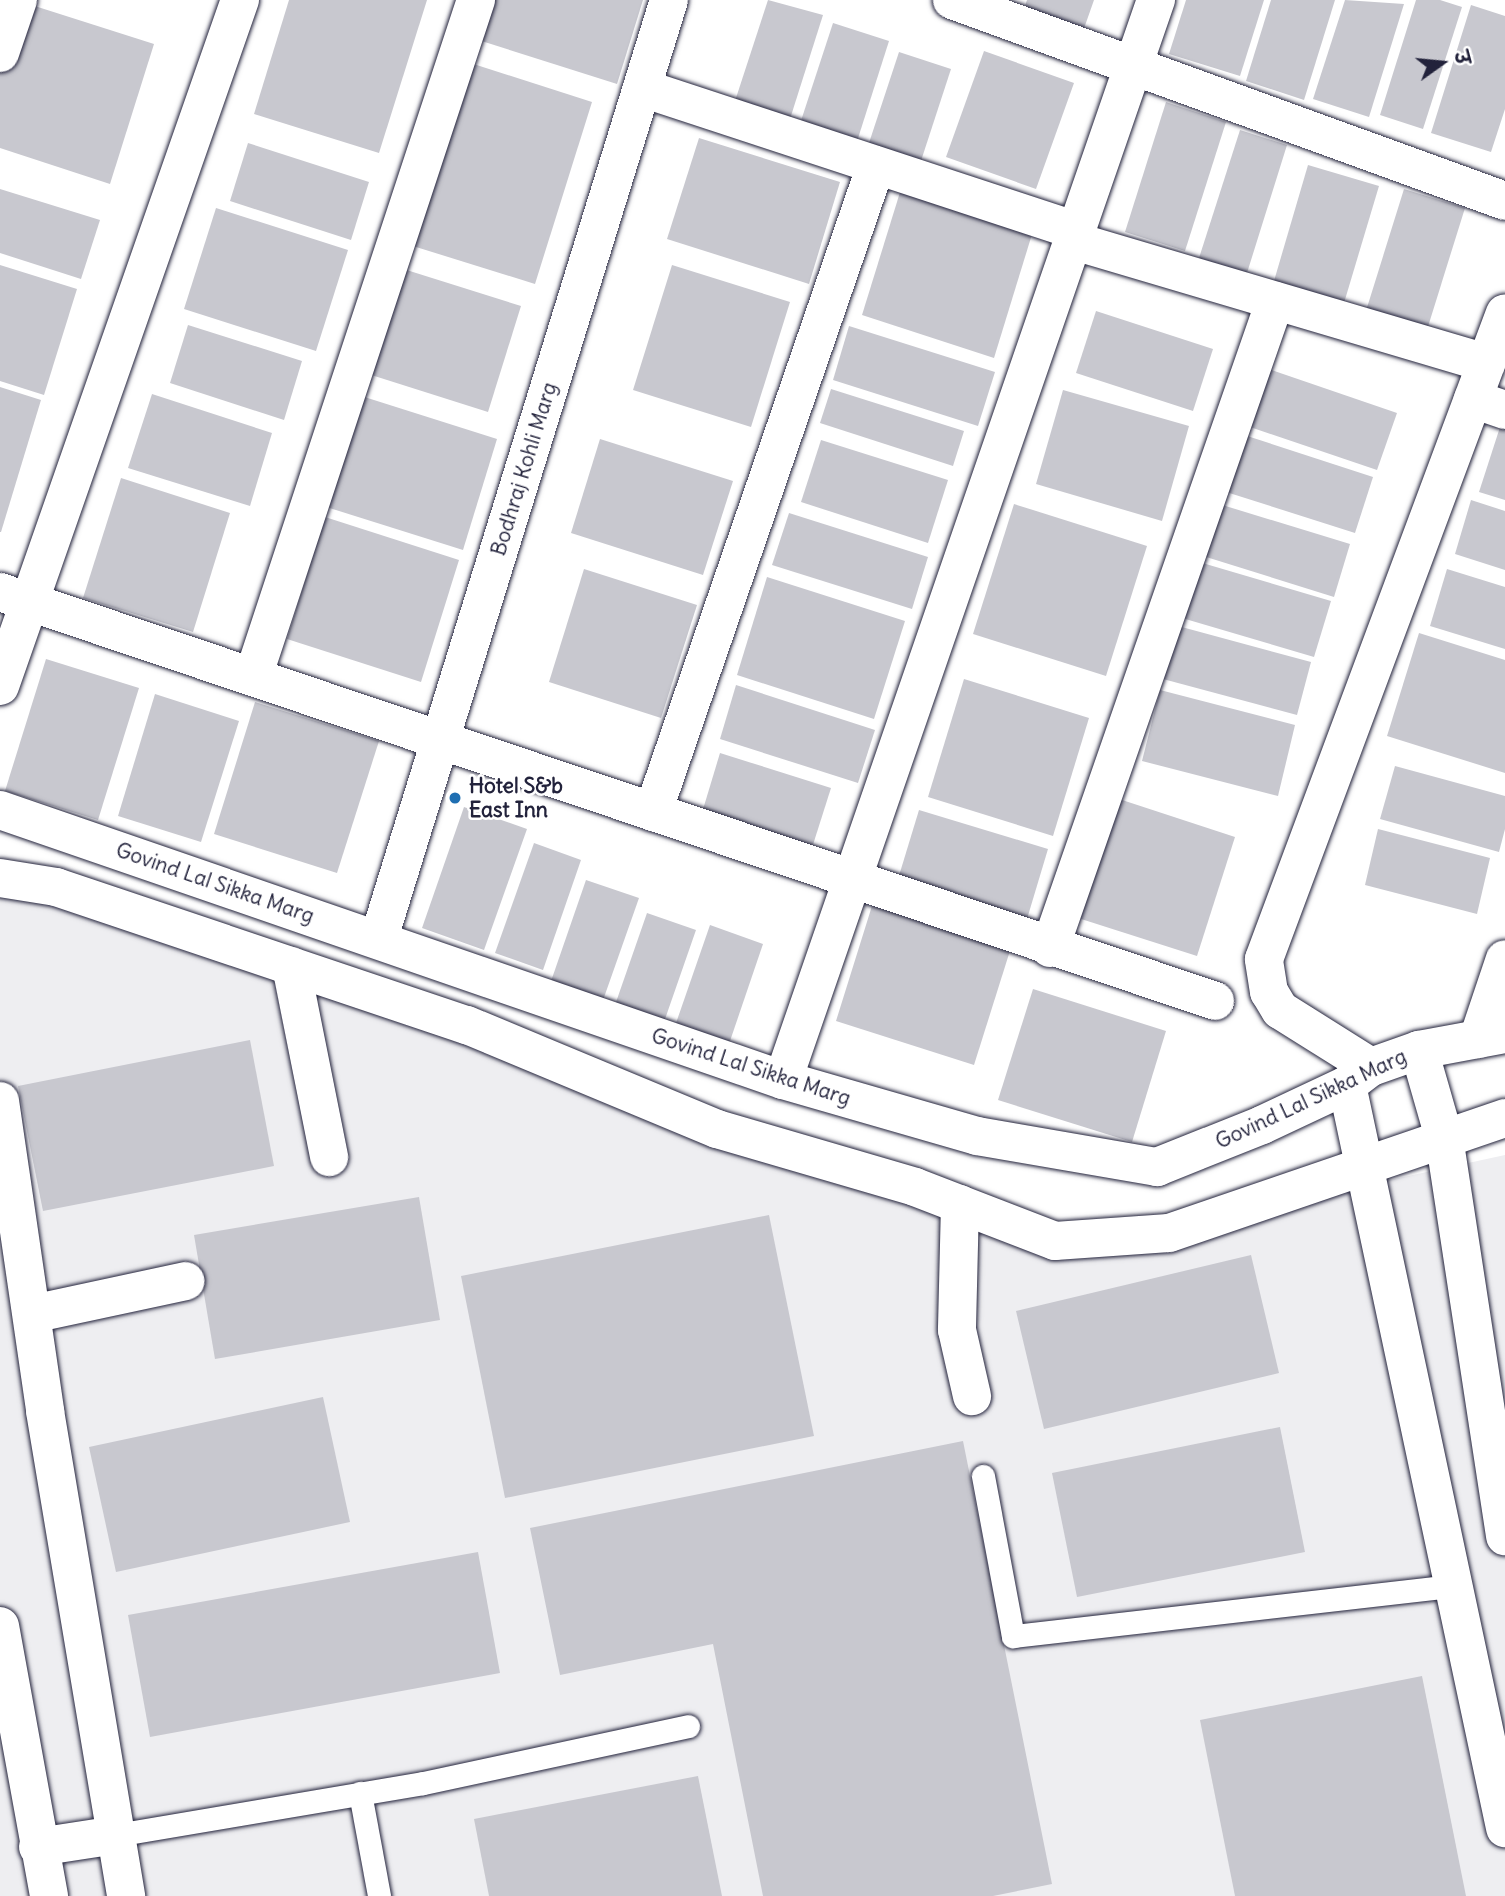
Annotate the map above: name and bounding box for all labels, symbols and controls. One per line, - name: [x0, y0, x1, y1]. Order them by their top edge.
- north arrow: [1407, 28, 1477, 98]
- text: उ: [1449, 48, 1476, 67]
- street label: Bodhraj Kohli Marg: [486, 379, 562, 559]
- place label: Hotel S&b East Inn: [469, 773, 563, 823]
- marker: Hotel S&b East Inn: [447, 790, 463, 806]
- street label: Govind Lal Sikka Marg: [113, 837, 317, 929]
- street label: Govind Lal Sikka Marg: [648, 1023, 854, 1111]
- street label: Govind Lal Sikka Marg: [1211, 1044, 1411, 1154]

